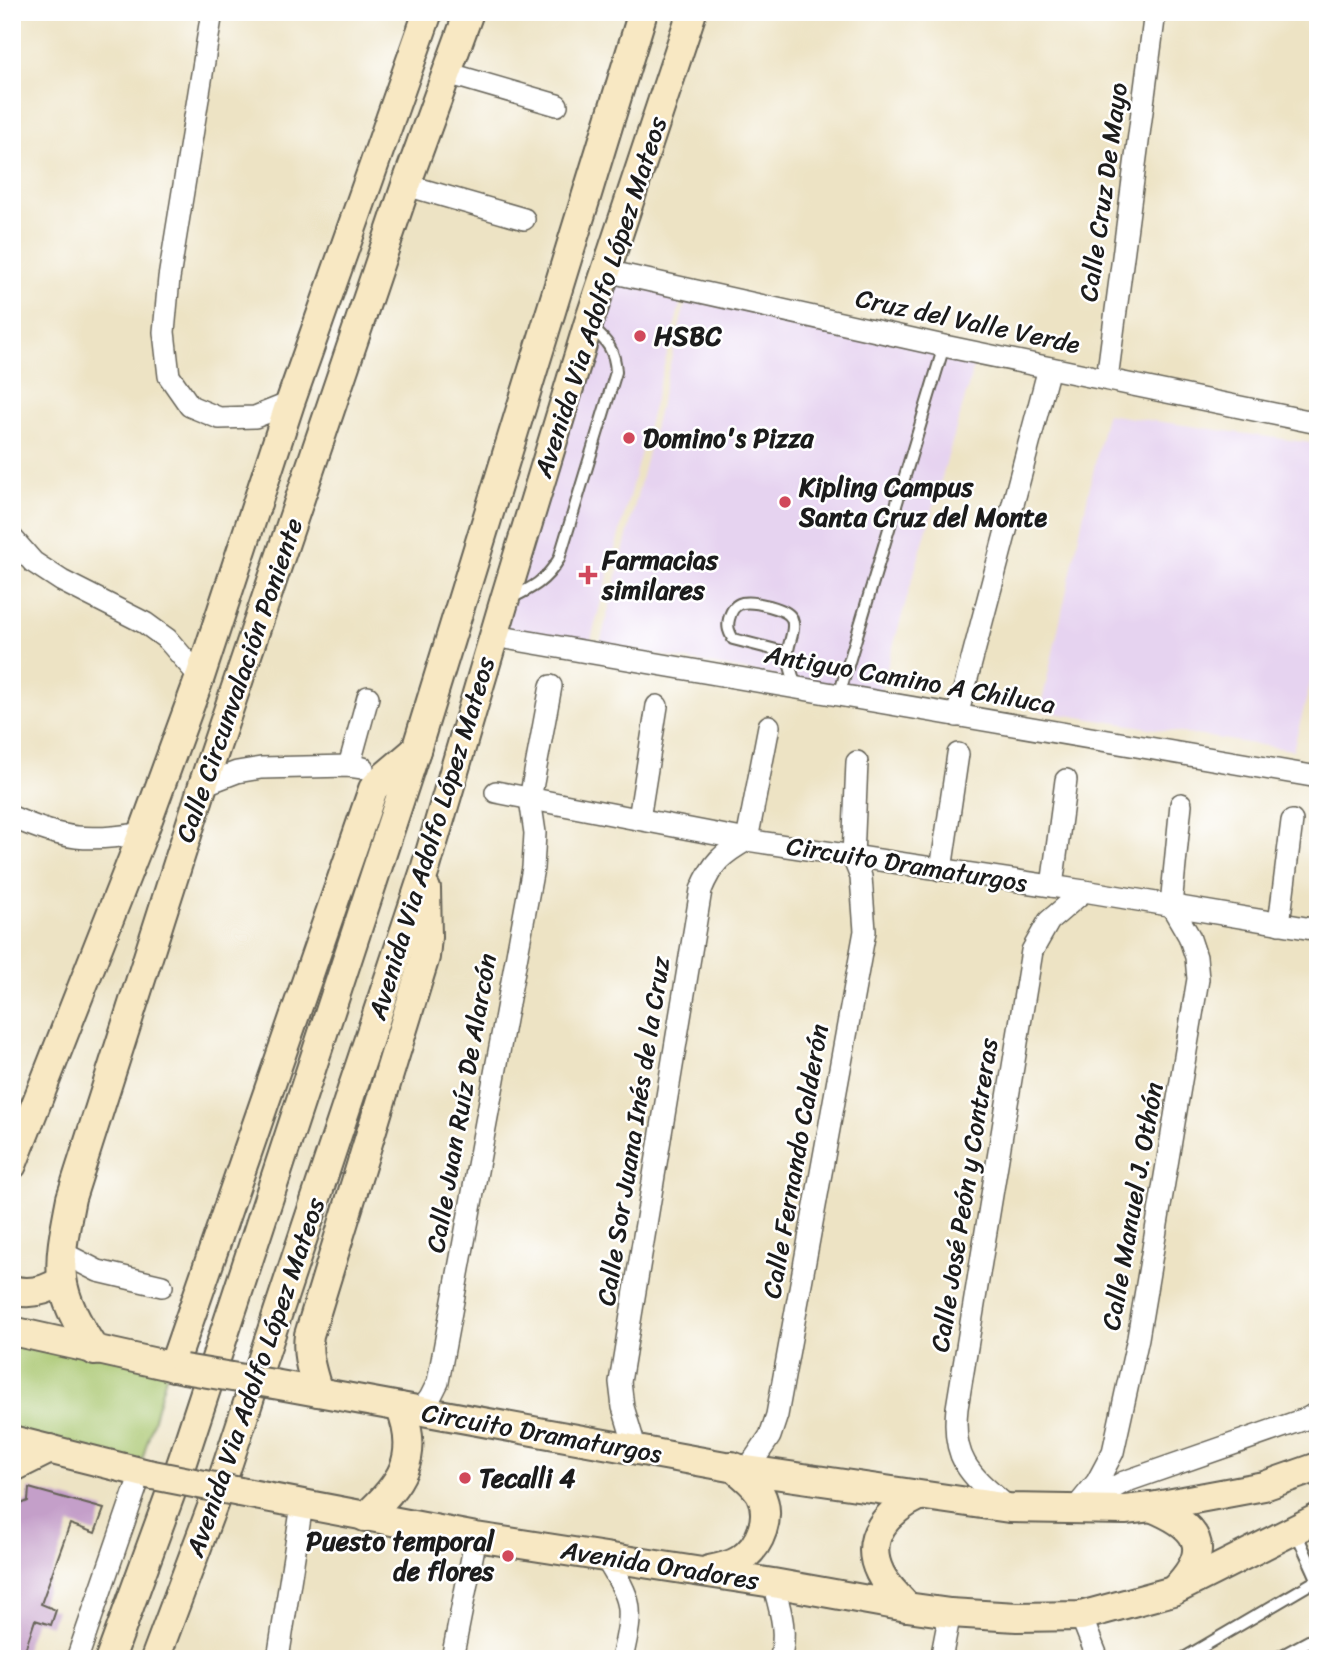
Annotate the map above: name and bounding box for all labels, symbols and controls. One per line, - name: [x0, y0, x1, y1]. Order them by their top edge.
- street label: Calle Cruz De Mayo: [1065, 80, 1141, 304]
- street label: Avenida Via Adolfo López Mateos: [519, 109, 681, 485]
- street label: Cruz del Valle Verde: [851, 275, 1085, 367]
- place label: HSBC: [654, 313, 722, 359]
- marker: HSBC: [632, 328, 648, 344]
- place label: Domino's Pizza: [643, 415, 815, 461]
- marker: Domino's Pizza: [621, 430, 637, 446]
- place label: Kipling Campus Santa Cruz del Monte: [798, 464, 1048, 540]
- marker: Kipling Campus Santa Cruz del Monte: [777, 494, 793, 510]
- street label: Calle Circunvalación Poniente: [162, 512, 316, 848]
- place label: Farmacias similares: [601, 537, 719, 613]
- marker: Farmacias similares: [580, 567, 596, 583]
- street label: Antiguo Camino A Chiluca: [760, 631, 1059, 727]
- street label: Avenida Via Adolfo López Mateos: [354, 650, 509, 1026]
- street label: Circuito Dramaturgos: [783, 822, 1031, 906]
- street label: Calle Juan Ruíz De Alarcón: [412, 950, 510, 1256]
- street label: Calle Sor Juana Inés de la Cruz: [583, 952, 683, 1309]
- street label: Calle Fernando Calderón: [748, 1020, 842, 1302]
- street label: Calle José Peón y Contreras: [916, 1034, 1012, 1355]
- street label: Calle Manuel J. Othón: [1088, 1078, 1176, 1334]
- street label: Avenida Via Adolfo López Mateos: [171, 1190, 339, 1564]
- street label: Circuito Dramaturgos: [418, 1389, 666, 1477]
- place label: Tecalli 4: [479, 1455, 576, 1501]
- marker: Tecalli 4: [457, 1470, 473, 1486]
- place label: Puesto temporal de flores: [306, 1518, 496, 1594]
- street label: Avenida Oradores: [557, 1526, 763, 1604]
- marker: Puesto temporal de flores: [500, 1548, 516, 1564]

